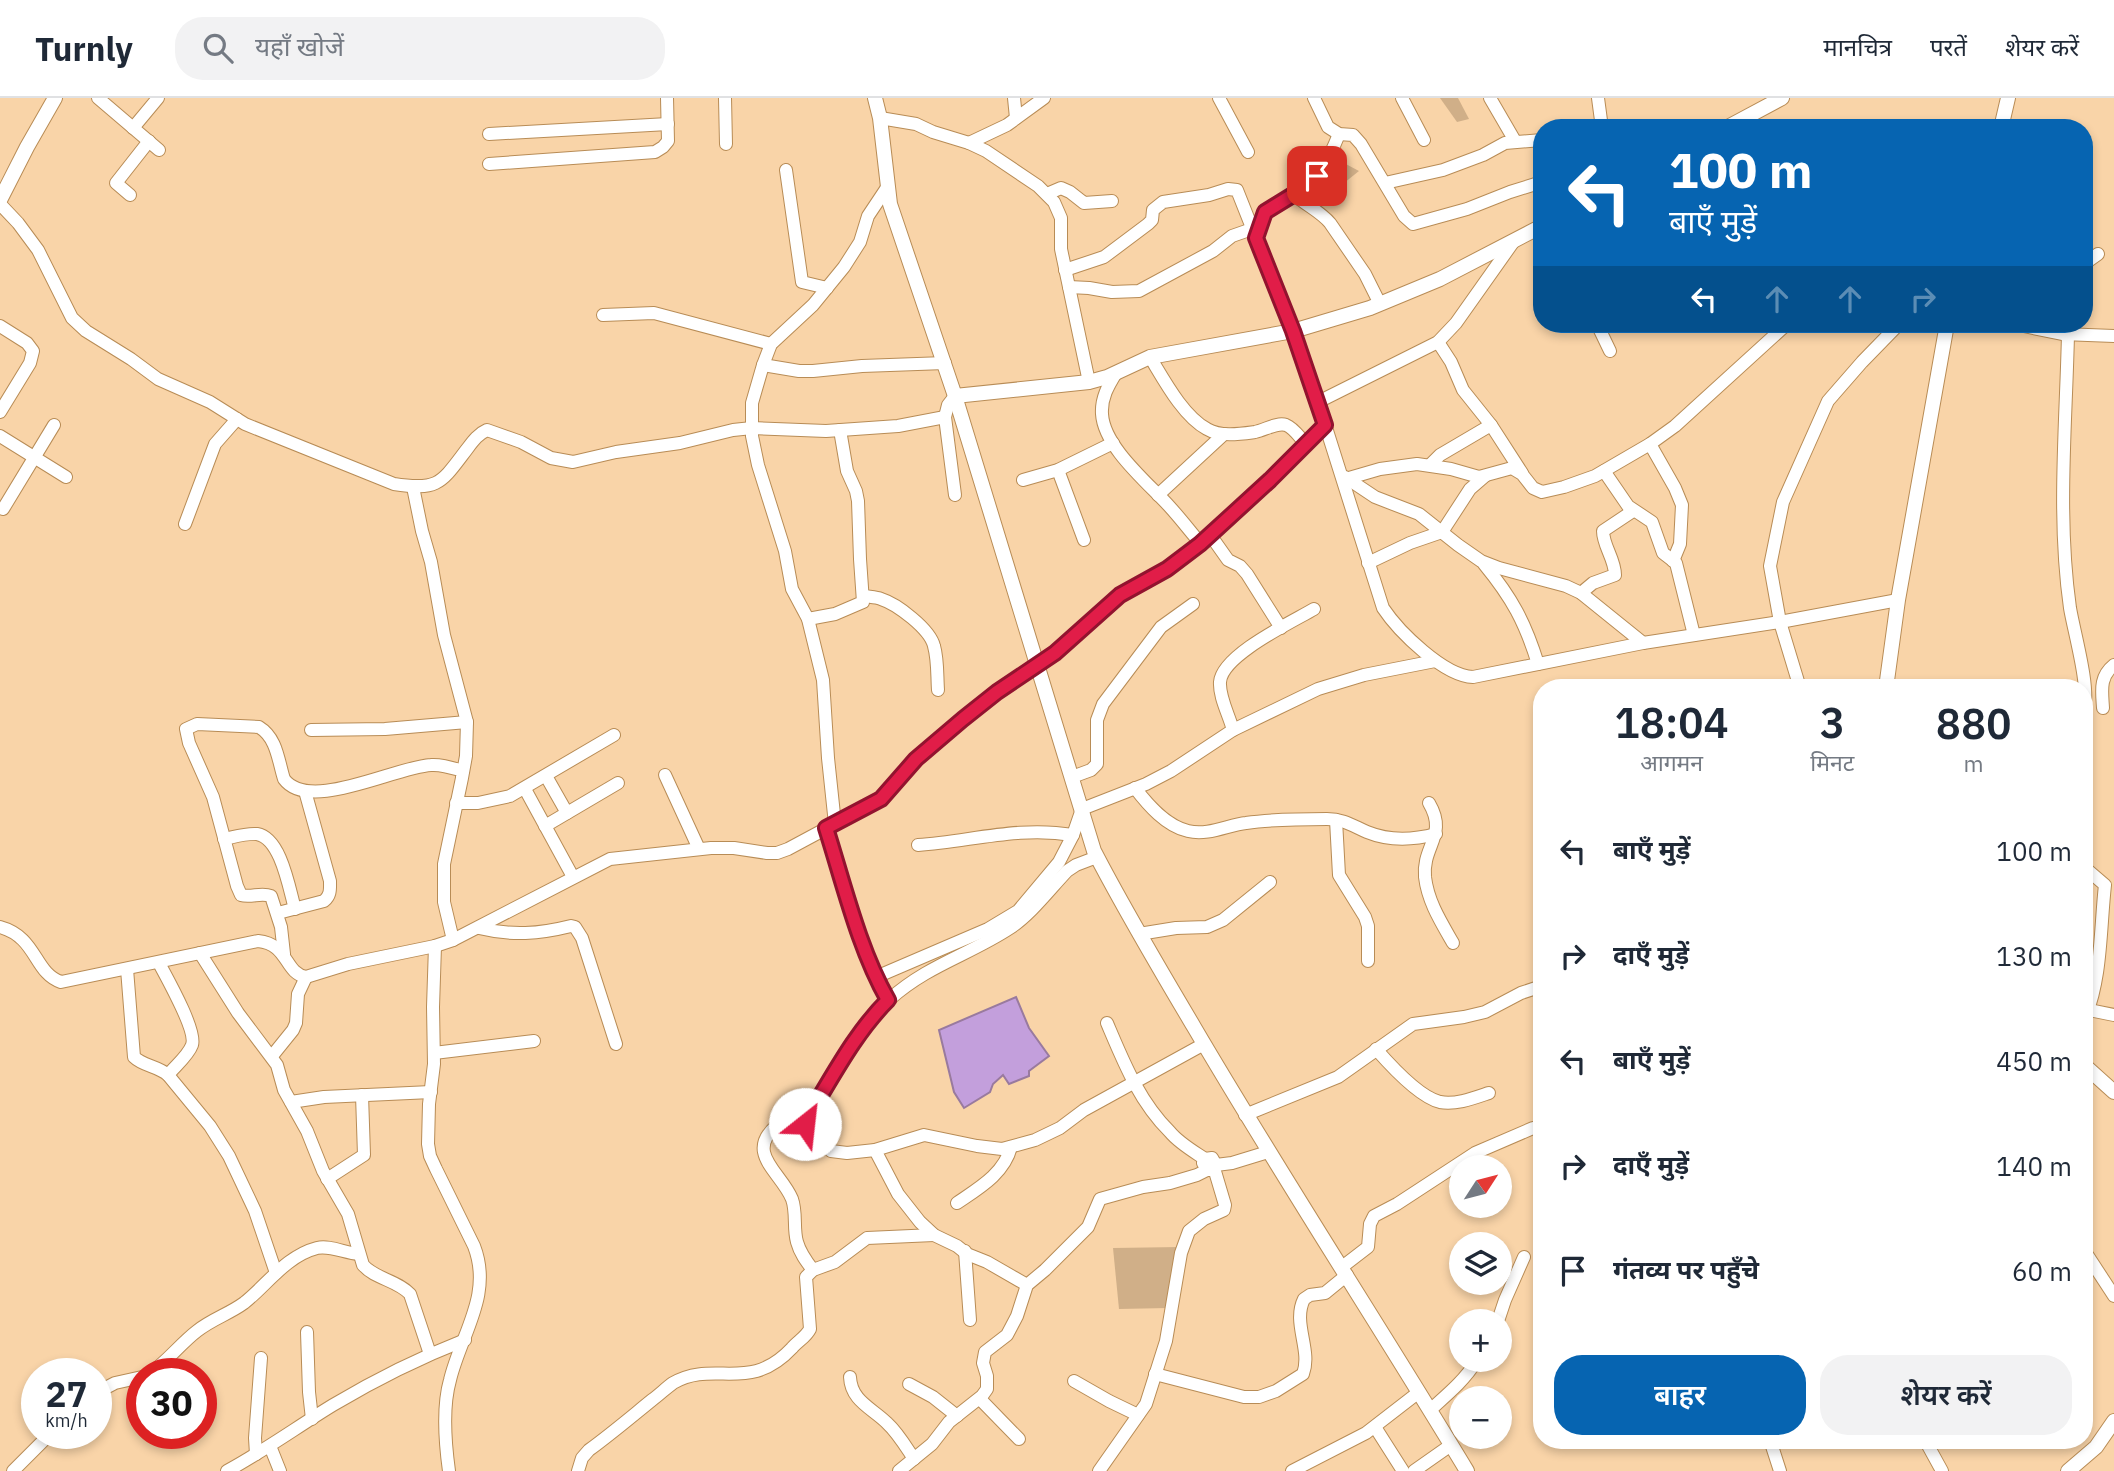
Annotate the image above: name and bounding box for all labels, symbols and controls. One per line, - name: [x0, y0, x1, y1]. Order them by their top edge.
- search box: [175, 17, 665, 80]
- text: Turnly: [35, 27, 133, 70]
- icon: search: [199, 29, 237, 67]
- text: यहाँ खोजें: [255, 29, 344, 63]
- text: मानचित्र: [1823, 31, 1892, 63]
- text: परतें: [1930, 31, 1967, 63]
- text: शेयर करें: [2005, 31, 2079, 63]
- text: 100 m: [1669, 138, 1813, 201]
- pin: [1287, 146, 1347, 206]
- icon: left: [1554, 147, 1645, 238]
- icon: arrive: [1298, 157, 1336, 195]
- text: बाएँ मुड़ें: [1669, 200, 1757, 242]
- icon: left: [1685, 280, 1723, 318]
- icon: ahead: [1758, 280, 1796, 318]
- icon: ahead: [1831, 280, 1869, 318]
- icon: right: [1904, 280, 1942, 318]
- text: 18:04: [1615, 695, 1729, 750]
- text: 3: [1820, 695, 1845, 750]
- text: 880: [1936, 696, 2011, 751]
- text: आगमन: [1640, 747, 1703, 777]
- text: मिनट: [1810, 747, 1854, 777]
- text: m: [1964, 748, 1984, 778]
- icon: left: [1554, 832, 1592, 870]
- text: बाएँ मुड़ें: [1613, 832, 1690, 866]
- text: 100 m: [1996, 834, 2072, 868]
- icon: right: [1554, 937, 1592, 975]
- text: दाएँ मुड़ें: [1613, 937, 1689, 971]
- text: 130 m: [1996, 939, 2072, 973]
- icon: left: [1554, 1042, 1592, 1080]
- text: बाएँ मुड़ें: [1613, 1042, 1690, 1076]
- text: 450 m: [1996, 1044, 2072, 1078]
- position arrow: [768, 1087, 842, 1161]
- icon: right: [1554, 1147, 1592, 1185]
- text: दाएँ मुड़ें: [1613, 1147, 1689, 1181]
- text: 140 m: [1996, 1149, 2072, 1183]
- north arrow: [1449, 1155, 1512, 1218]
- map controls: [1449, 1155, 1512, 1449]
- button: layers: [1449, 1232, 1512, 1295]
- icon: arrive: [1554, 1252, 1592, 1290]
- text: गंतव्य पर पहुँचे: [1613, 1252, 1759, 1286]
- text: 60 m: [2012, 1254, 2072, 1288]
- button: +: [1449, 1309, 1512, 1372]
- button: बाहर: [1554, 1355, 1806, 1435]
- button: शेयर करें: [1820, 1355, 2072, 1435]
- speed limit sign: 30: [126, 1358, 217, 1449]
- text: 27: [45, 1371, 88, 1417]
- button: −: [1449, 1386, 1512, 1449]
- text: km/h: [45, 1409, 88, 1432]

